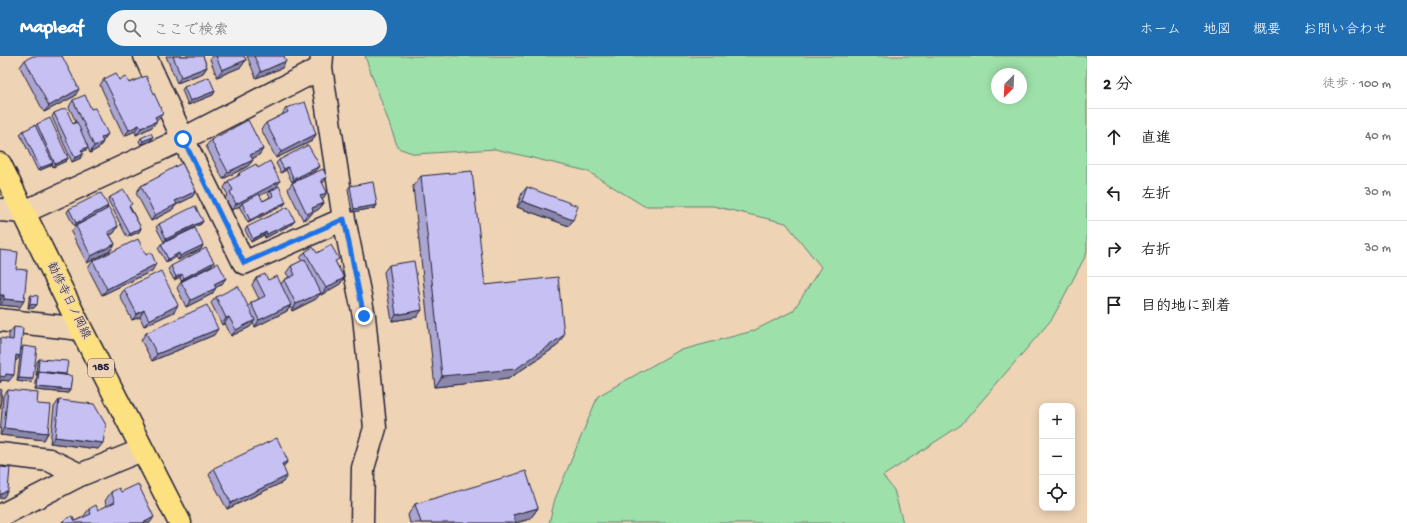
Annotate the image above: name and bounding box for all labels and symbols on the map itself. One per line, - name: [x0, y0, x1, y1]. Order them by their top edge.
- north arrow: [991, 68, 1027, 104]
- route start: [174, 130, 192, 148]
- street label: 勧修寺日ノ岡線: [43, 260, 94, 342]
- route end: [355, 307, 373, 325]
- road number: 185: [88, 359, 114, 377]

